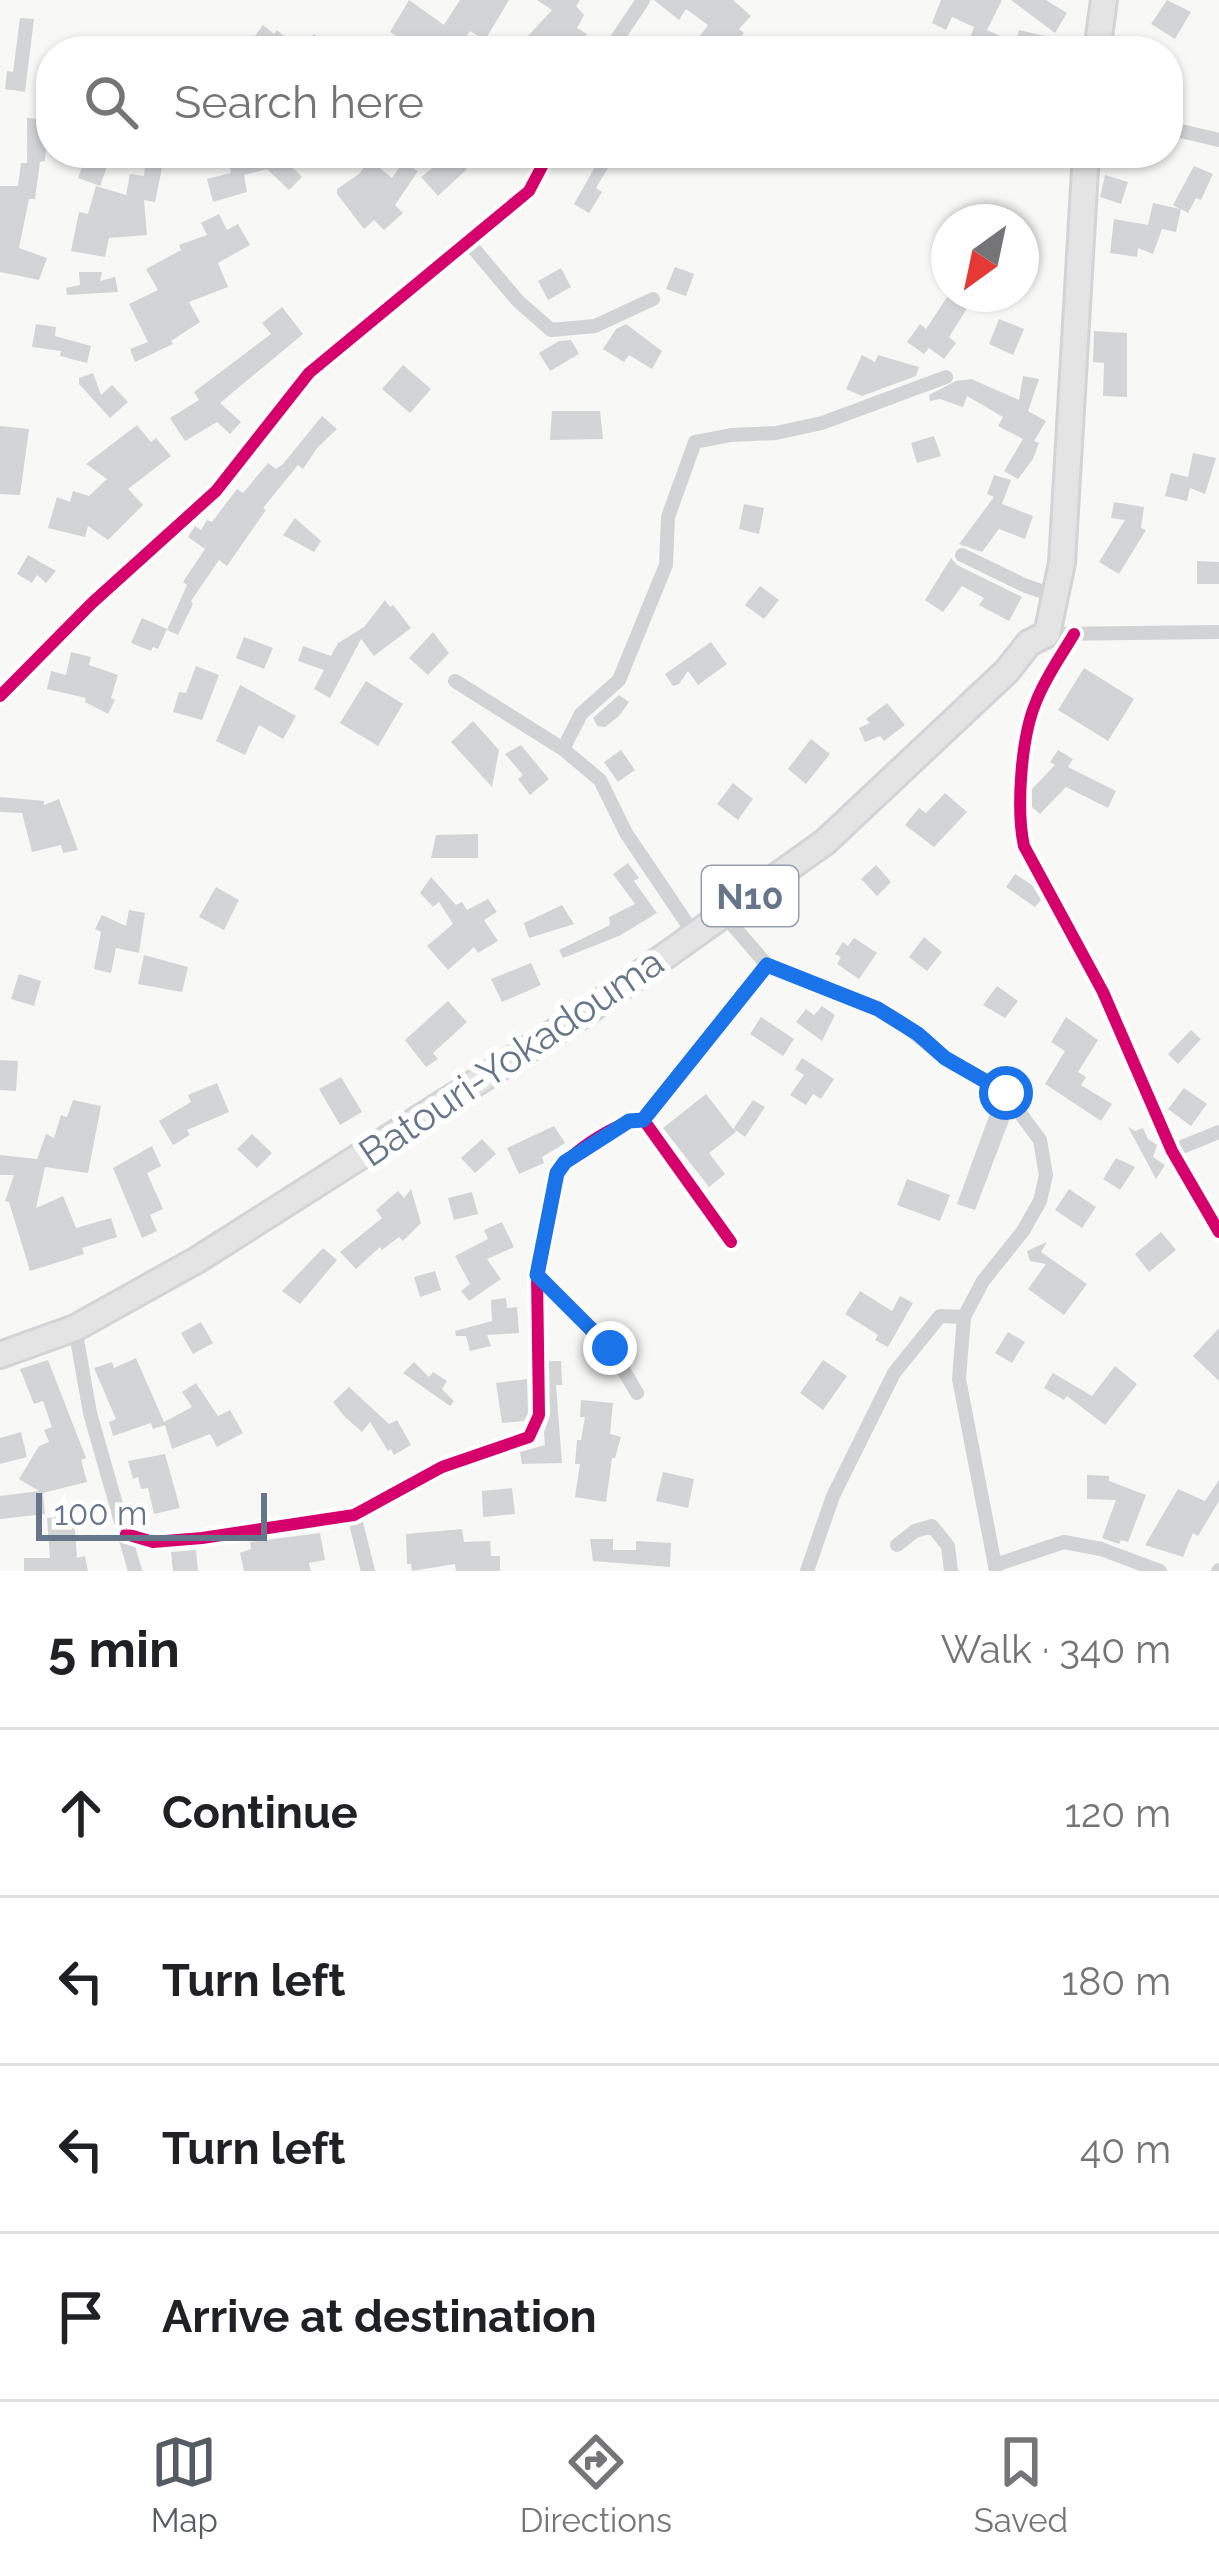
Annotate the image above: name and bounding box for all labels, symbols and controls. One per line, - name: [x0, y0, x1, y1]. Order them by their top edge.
- search box: [36, 36, 1183, 168]
- icon: search: [78, 69, 144, 135]
- text: Search here: [174, 76, 424, 129]
- north arrow: [931, 204, 1039, 312]
- road number: N10: [702, 866, 798, 926]
- street label: Batouri-Yokadouma: [350, 938, 672, 1176]
- route start: [979, 1066, 1033, 1120]
- route end: [583, 1321, 637, 1375]
- scale bar: [36, 1487, 267, 1540]
- text: 100 m: [54, 1494, 147, 1533]
- text: 5 min: [48, 1619, 180, 1679]
- text: Walk · 340 m: [941, 1626, 1171, 1672]
- icon: ahead: [48, 1780, 114, 1846]
- text: Continue: [162, 1786, 358, 1839]
- text: 120 m: [1064, 1790, 1171, 1836]
- icon: left: [48, 1948, 114, 2014]
- text: Turn left: [162, 1954, 345, 2007]
- text: 180 m: [1062, 1958, 1171, 2004]
- icon: left: [48, 2116, 114, 2182]
- text: Turn left: [162, 2122, 345, 2175]
- text: 40 m: [1080, 2126, 1171, 2172]
- icon: arrive: [48, 2284, 114, 2350]
- text: Arrive at destination: [162, 2290, 597, 2343]
- tab: Map: [151, 2429, 218, 2540]
- tab: Directions: [520, 2429, 672, 2540]
- tab: Saved: [974, 2429, 1068, 2540]

